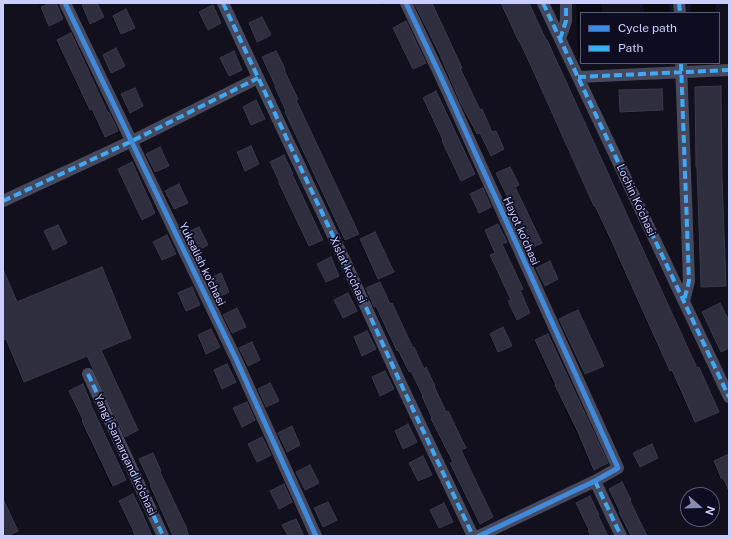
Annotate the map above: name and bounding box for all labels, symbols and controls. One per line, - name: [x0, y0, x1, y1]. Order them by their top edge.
- legend: [580, 12, 720, 64]
- text: Cycle path: [618, 21, 677, 35]
- text: Path: [618, 41, 644, 55]
- street label: Lochin Ko'chasi: [614, 162, 658, 238]
- street label: Hayot ko'chasi: [500, 195, 542, 267]
- street label: Yuksalish ko'chasi: [176, 220, 228, 308]
- street label: Xislat ko'chasi: [327, 235, 369, 305]
- street label: Yangi Samarqand ko'chasi: [91, 392, 159, 518]
- north arrow: [680, 487, 720, 527]
- text: N: [703, 505, 717, 517]

